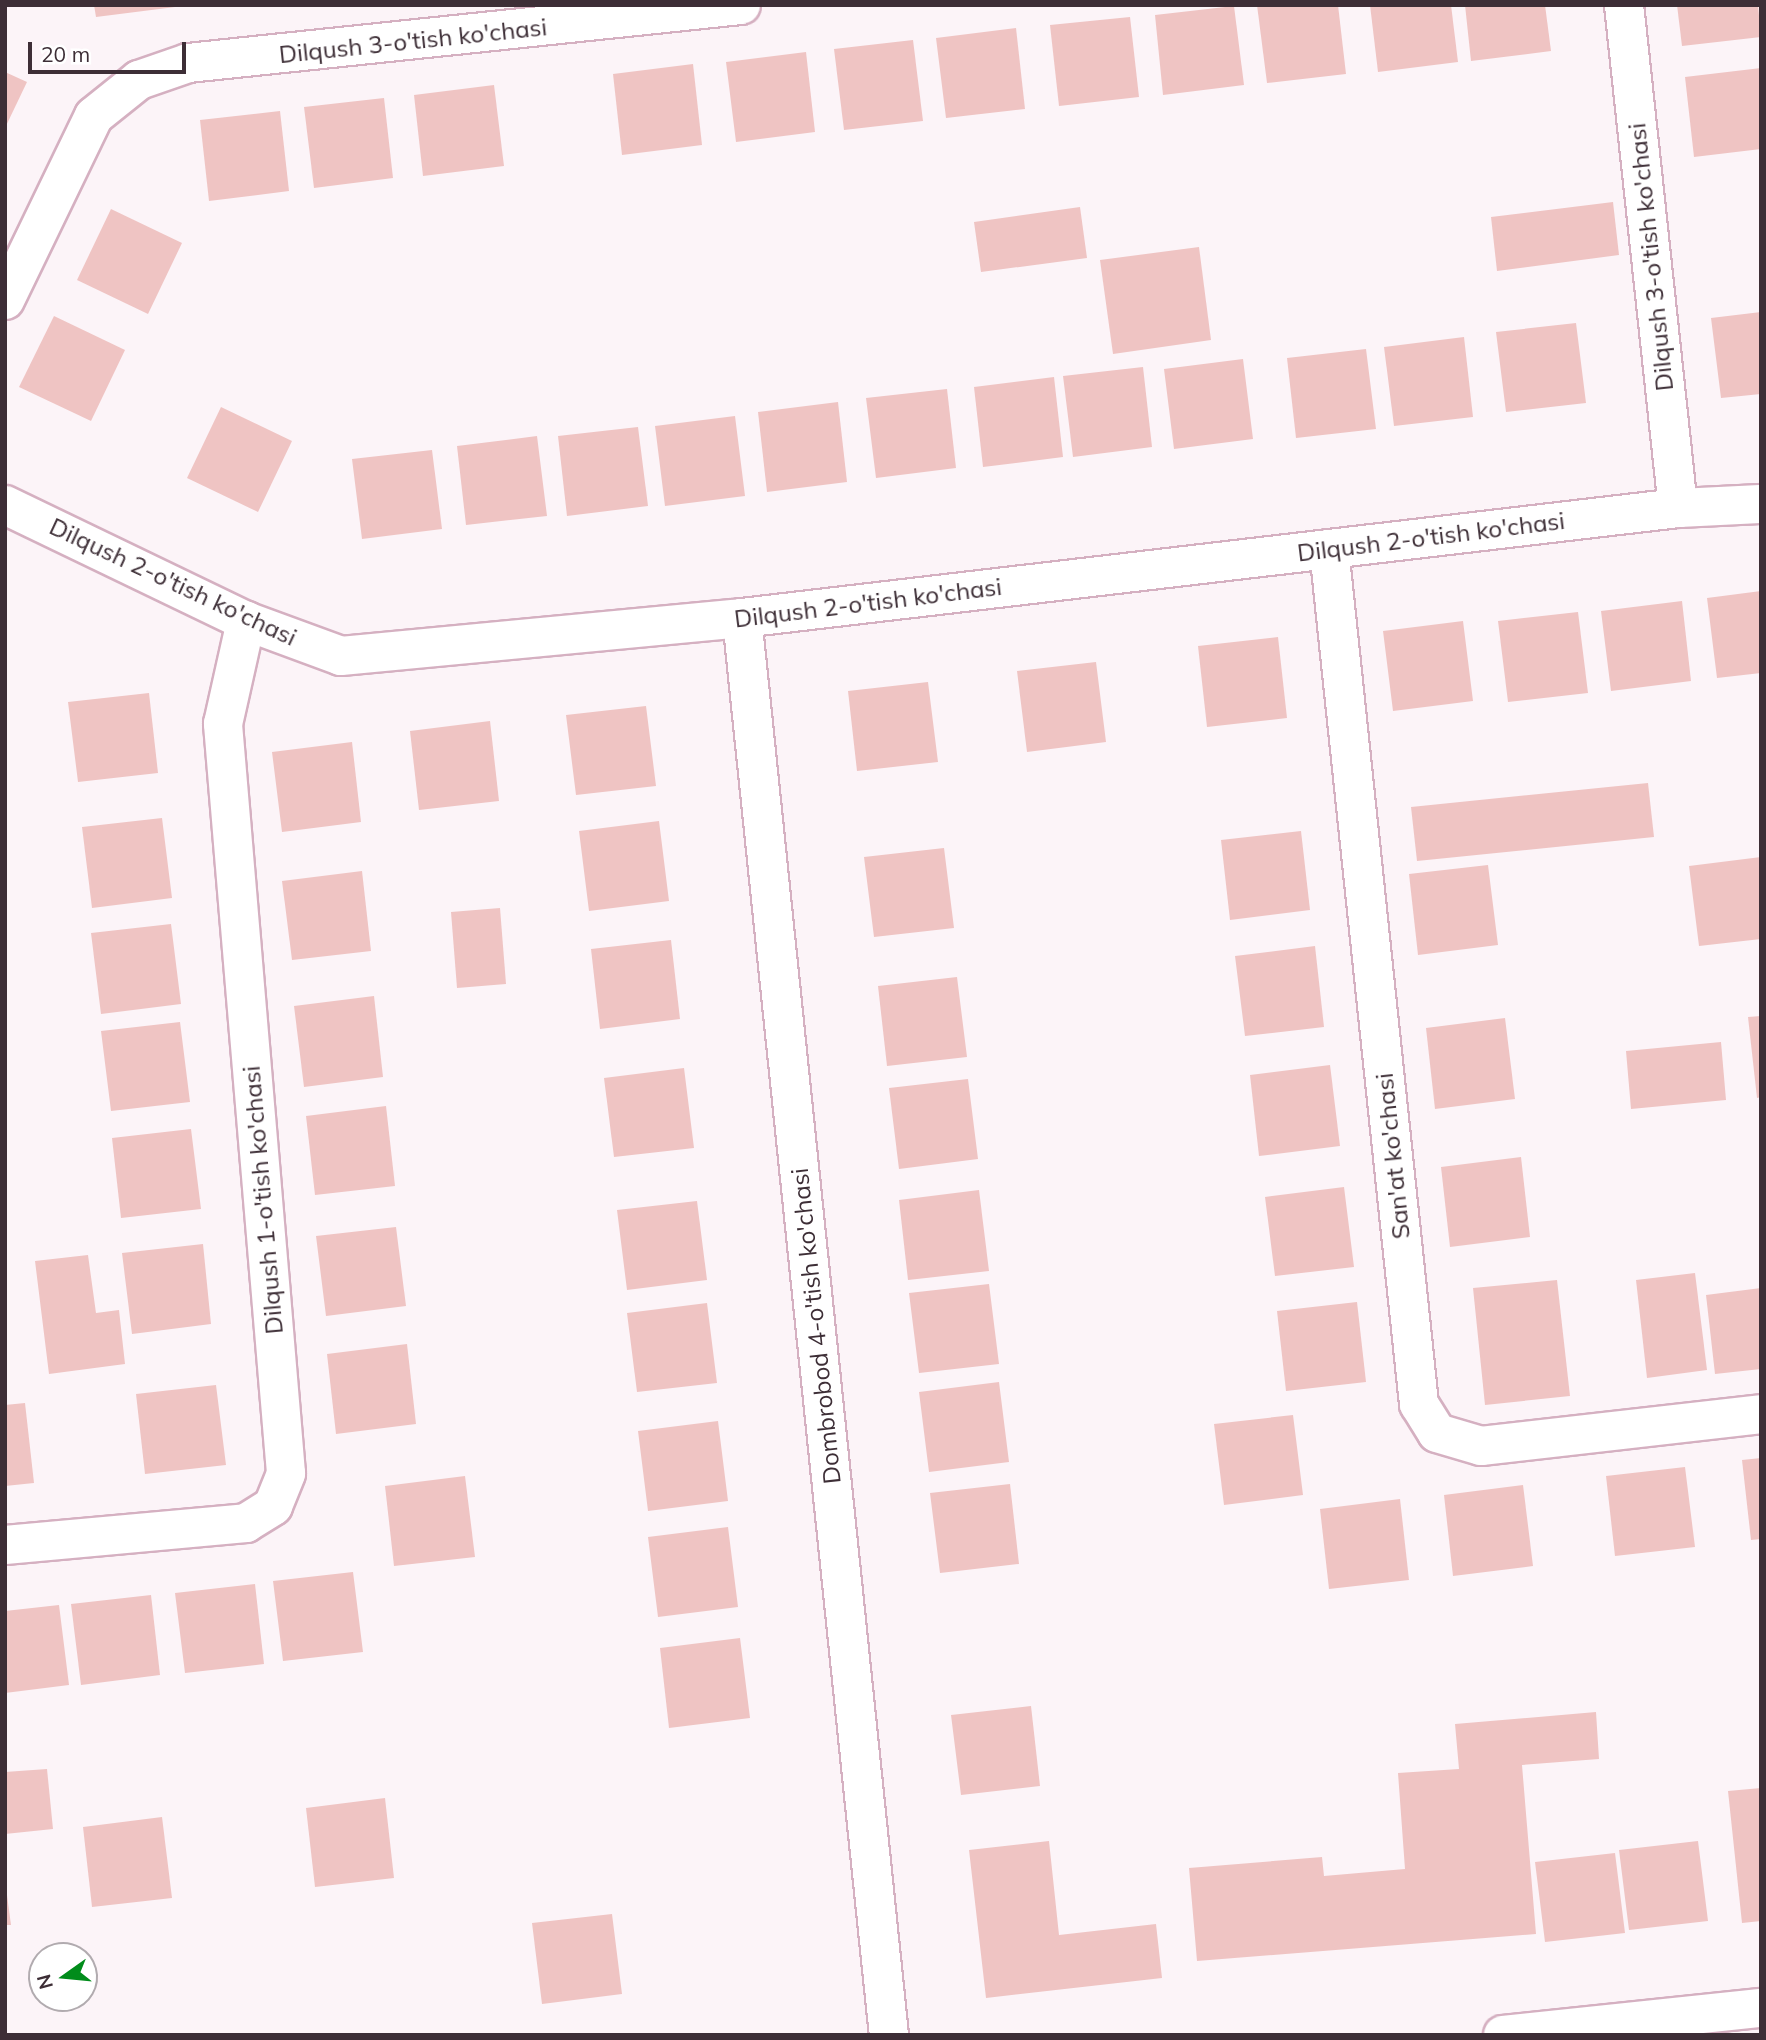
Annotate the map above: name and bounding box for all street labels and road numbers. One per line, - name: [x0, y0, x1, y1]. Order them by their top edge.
- street label: Dilqush 3-o'tish ko'chasi: [278, 13, 548, 69]
- street label: Dilqush 3-o'tish ko'chasi: [1623, 122, 1679, 392]
- street label: Dilqush 2-o'tish ko'chasi: [1296, 506, 1566, 568]
- street label: Dilqush 2-o'tish ko'chasi: [45, 512, 301, 652]
- street label: Dilqush 2-o'tish ko'chasi: [733, 572, 1003, 634]
- street label: Dilqush 1-o'tish ko'chasi: [237, 1065, 289, 1335]
- street label: San'at ko'chasi: [1370, 1072, 1416, 1240]
- street label: Dombrobod 4-o'tish ko'chasi: [785, 1167, 847, 1485]

